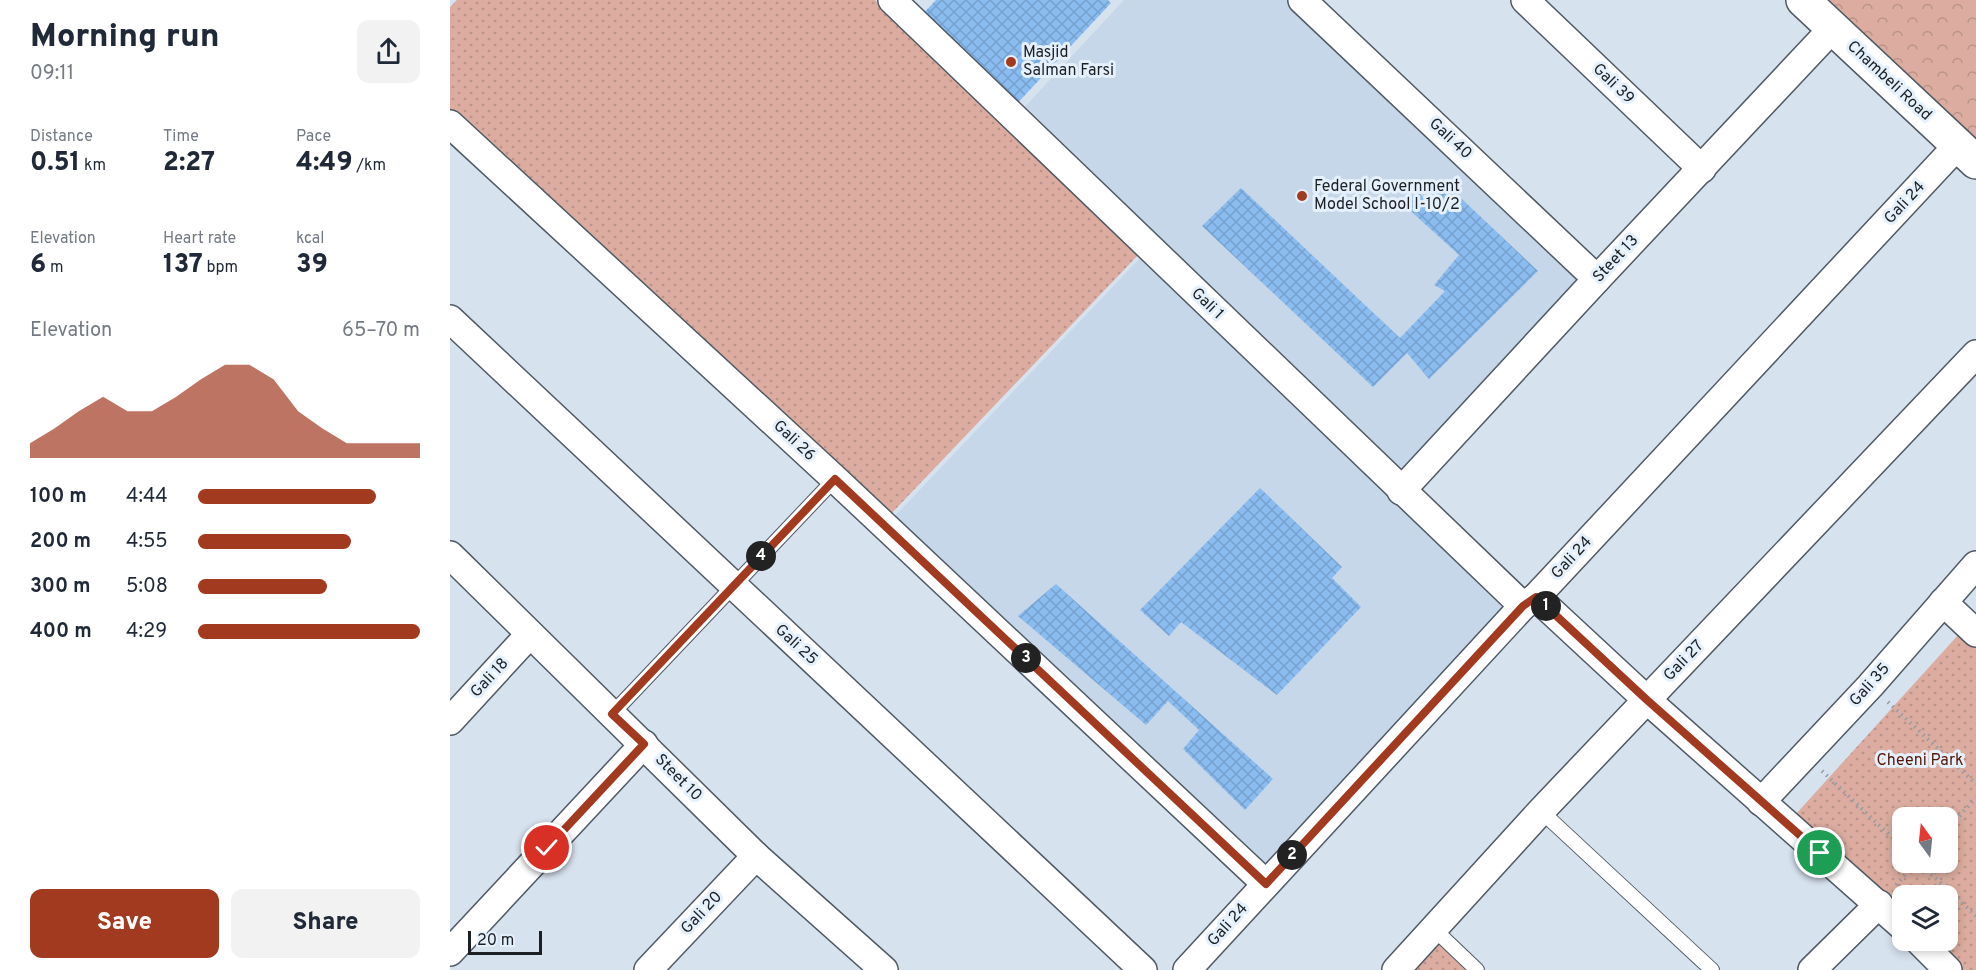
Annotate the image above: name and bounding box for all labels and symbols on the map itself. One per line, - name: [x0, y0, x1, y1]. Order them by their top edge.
- street label: Chambeli Road: [1842, 37, 1936, 125]
- place label: Masjid Salman Farsi: [1023, 43, 1114, 81]
- marker: Masjid Salman Farsi: [1004, 55, 1018, 69]
- street label: Gali 39: [1588, 59, 1638, 109]
- street label: Gali 40: [1424, 114, 1476, 164]
- place label: Federal Government Model School I-10/2: [1314, 177, 1460, 215]
- street label: Gali 24: [1880, 177, 1930, 228]
- marker: Federal Government Model School I-10/2: [1295, 189, 1309, 203]
- street label: Steet 13: [1589, 231, 1643, 287]
- street label: Gali 1: [1187, 284, 1227, 324]
- street label: Gali 26: [769, 416, 819, 466]
- street label: Gali 24: [1547, 532, 1597, 583]
- pin: 4: [746, 541, 776, 571]
- pin: 1: [1531, 591, 1561, 621]
- street label: Gali 25: [770, 620, 822, 670]
- street label: Gali 27: [1660, 636, 1708, 686]
- pin: 3: [1011, 643, 1041, 673]
- street label: Gali 18: [467, 654, 513, 702]
- street label: Gali 35: [1846, 659, 1894, 711]
- street label: Steet 10: [650, 750, 706, 806]
- park label: Cheeni Park: [1876, 751, 1964, 771]
- north arrow: [1892, 807, 1958, 873]
- pin: [521, 822, 572, 873]
- pin: [1794, 827, 1845, 878]
- pin: 2: [1277, 840, 1307, 870]
- street label: Gali 20: [677, 887, 727, 939]
- street label: Gali 24: [1204, 899, 1253, 951]
- scale bar: [468, 928, 542, 956]

